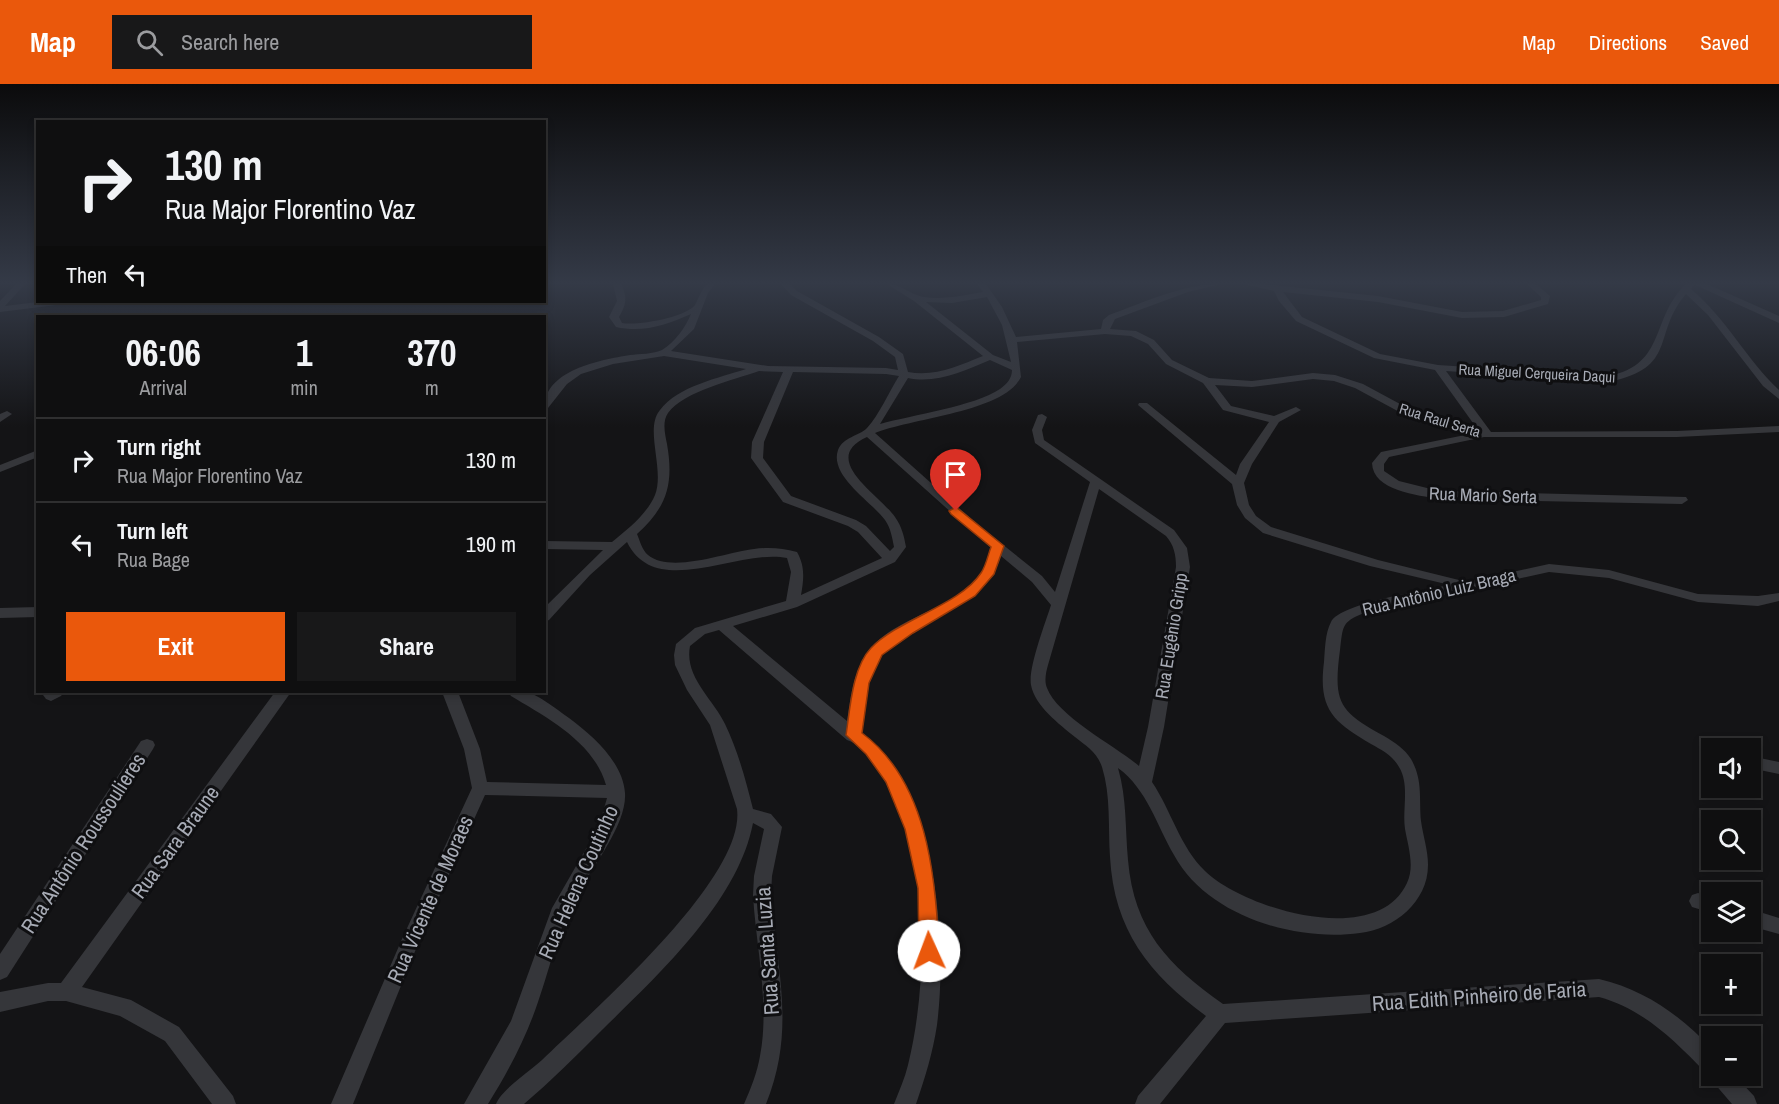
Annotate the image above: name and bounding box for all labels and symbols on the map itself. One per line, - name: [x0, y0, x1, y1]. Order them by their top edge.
- street label: Rua Miguel Cerqueira Daqui: [1458, 358, 1616, 388]
- street label: Rua Raul Serta: [1397, 398, 1483, 442]
- pin: [930, 449, 981, 511]
- street label: Rua Mario Serta: [1428, 481, 1538, 509]
- street label: Rua Antônio Luiz Braga: [1360, 562, 1518, 622]
- street label: Rua Eugênio Gripp: [1149, 571, 1193, 701]
- street label: Rua Antônio Roussoulieres: [14, 747, 152, 939]
- street label: Rua Sara Braune: [124, 780, 226, 904]
- street label: Rua Helena Coutinho: [531, 800, 625, 964]
- street label: Rua Vicente de Moraes: [380, 811, 480, 987]
- street label: Rua Santa Luzia: [748, 886, 786, 1016]
- position arrow: [897, 919, 961, 983]
- street label: Rua Edith Pinheiro de Faria: [1371, 974, 1587, 1018]

